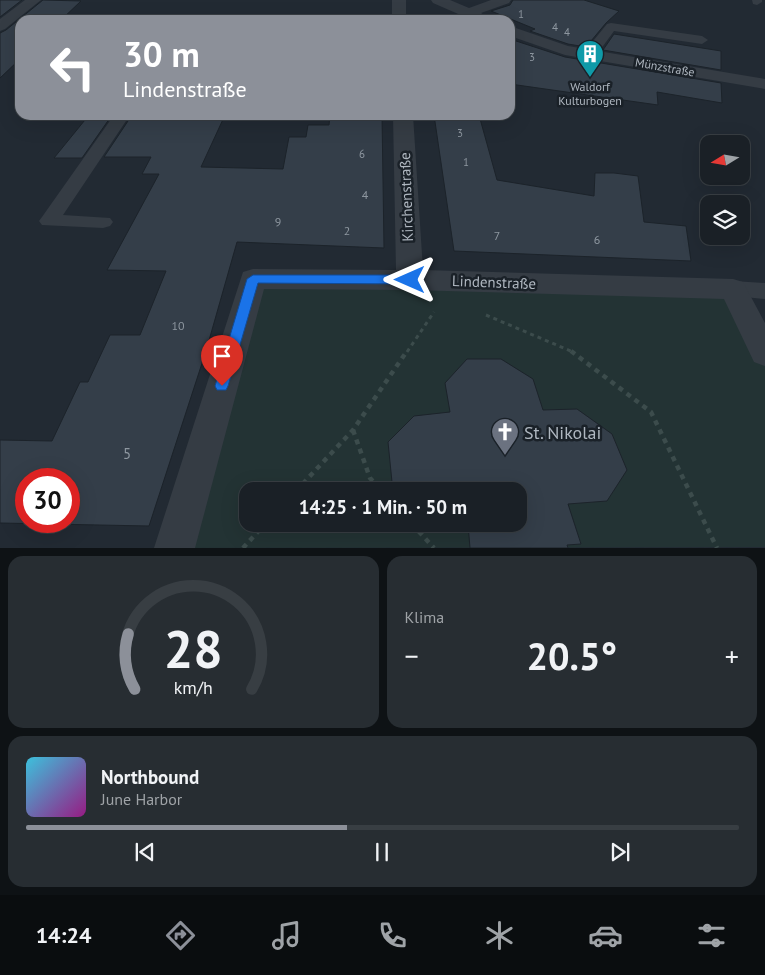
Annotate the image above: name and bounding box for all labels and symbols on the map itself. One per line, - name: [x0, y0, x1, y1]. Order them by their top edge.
- house number: 1: [518, 7, 524, 21]
- house number: 4: [552, 20, 558, 34]
- house number: 4: [564, 25, 570, 39]
- building icon: Waldorf Kulturbogen: [575, 39, 605, 78]
- house number: 3: [529, 50, 535, 64]
- street label: Münzstraße: [634, 54, 696, 80]
- place label: Waldorf Kulturbogen: [558, 79, 622, 108]
- house number: 3: [457, 126, 463, 140]
- north arrow: [700, 135, 750, 185]
- house number: 6: [359, 147, 365, 161]
- street label: Kirchenstraße: [395, 152, 417, 242]
- house number: 1: [463, 155, 469, 169]
- house number: 4: [362, 187, 369, 202]
- house number: 9: [275, 214, 281, 229]
- house number: 2: [344, 223, 350, 238]
- house number: 7: [494, 228, 500, 243]
- house number: 6: [594, 232, 600, 247]
- position arrow: [383, 253, 435, 305]
- street label: Lindenstraße: [452, 271, 536, 293]
- house number: 10: [171, 318, 185, 333]
- pin: [201, 335, 243, 386]
- church icon: St. Nikolai: [490, 417, 520, 456]
- place label: St. Nikolai: [524, 421, 601, 444]
- house number: 5: [123, 444, 131, 463]
- speed limit sign: 30: [15, 468, 80, 533]

